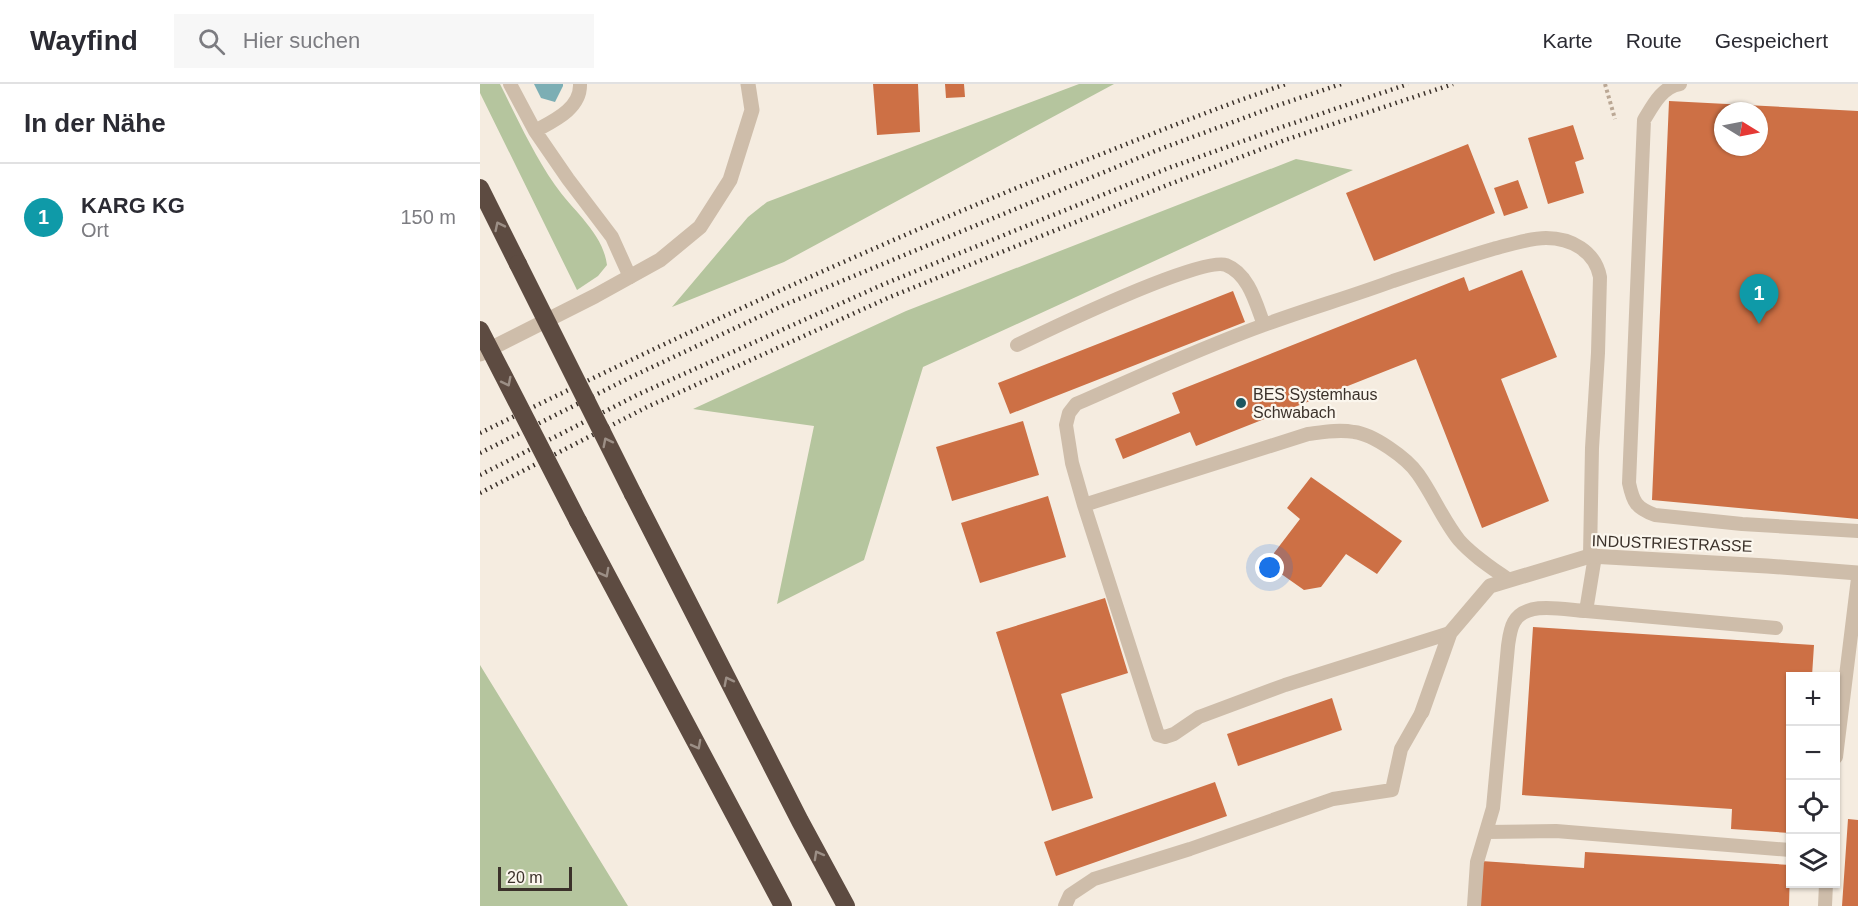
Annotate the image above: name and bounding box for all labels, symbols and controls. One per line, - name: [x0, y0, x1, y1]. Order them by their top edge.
- search box: [174, 14, 594, 68]
- text: Wayfind: [30, 25, 138, 56]
- icon: search: [195, 25, 228, 58]
- text: Hier suchen: [243, 28, 360, 53]
- text: Karte: [1543, 29, 1593, 52]
- text: Route: [1626, 29, 1682, 52]
- text: Gespeichert: [1715, 29, 1828, 52]
- north arrow: [1714, 102, 1768, 156]
- text: In der Nähe: [24, 108, 166, 138]
- text: KARG KG: [81, 193, 185, 218]
- text: 1: [38, 206, 49, 228]
- text: 150 m: [400, 206, 456, 228]
- text: Ort: [81, 219, 109, 241]
- one-way arrow: [494, 222, 506, 233]
- pin: 1: [1740, 274, 1778, 324]
- one-way arrow: [499, 375, 511, 386]
- place label: BES Systemhaus Schwabach: [1253, 386, 1378, 421]
- marker: BES Systemhaus Schwabach: [1234, 396, 1248, 410]
- one-way arrow: [603, 437, 614, 448]
- street label: INDUSTRIESTRASSE: [1591, 532, 1753, 555]
- your location: [1255, 553, 1284, 582]
- one-way arrow: [598, 566, 610, 577]
- map controls: [1786, 672, 1840, 888]
- button: +: [1786, 672, 1840, 726]
- one-way arrow: [724, 677, 736, 688]
- button: −: [1786, 726, 1840, 780]
- one-way arrow: [690, 738, 701, 749]
- button: locate: [1786, 780, 1840, 834]
- button: layers: [1786, 834, 1840, 888]
- one-way arrow: [814, 850, 825, 861]
- scale bar: [498, 864, 572, 892]
- text: 20 m: [507, 869, 543, 886]

